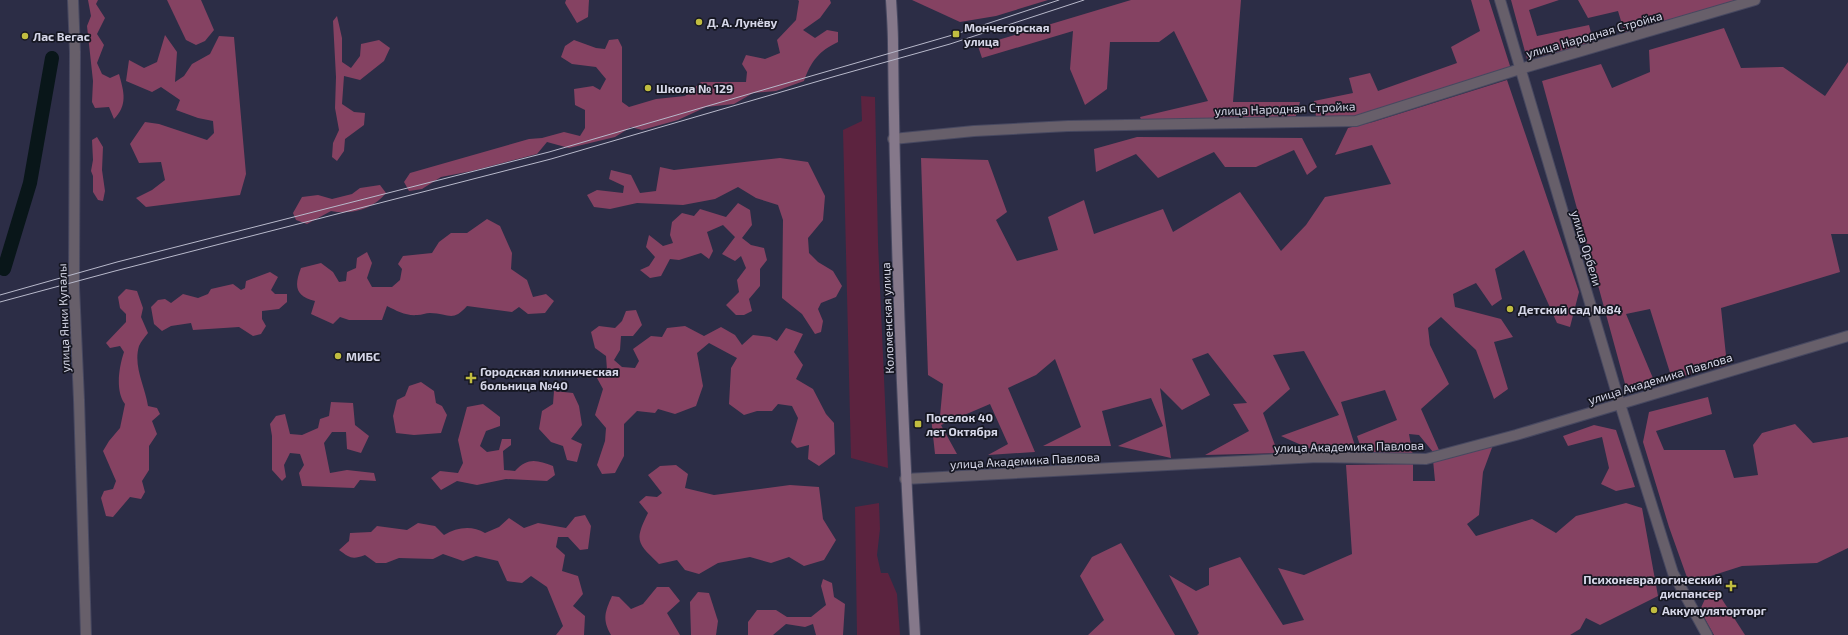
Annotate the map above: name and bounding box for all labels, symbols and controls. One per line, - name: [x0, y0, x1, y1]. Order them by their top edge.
- street label: улица Народная Стройка: [1524, 8, 1664, 61]
- place label: Д. А. Лунёву: [707, 15, 778, 29]
- marker: Д. А. Лунёву: [694, 17, 704, 27]
- place label: Мончегорская улица: [964, 20, 1050, 48]
- place label: Лас Вегас: [33, 29, 90, 43]
- marker: Мончегорская улица: [951, 29, 961, 39]
- marker: Лас Вегас: [20, 31, 30, 41]
- place label: Школа № 129: [656, 81, 733, 95]
- marker: Школа № 129: [643, 83, 653, 93]
- street label: улица Народная Стройка: [1214, 99, 1356, 118]
- street label: улица Орбели: [1568, 208, 1605, 288]
- street label: Коломенская улица: [878, 262, 897, 374]
- street label: улица Янки Купалы: [54, 263, 73, 373]
- place label: Детский сад №84: [1518, 302, 1622, 316]
- marker: Детский сад №84: [1505, 304, 1515, 314]
- place label: МИБС: [346, 349, 380, 363]
- street label: улица Академика Павлова: [1586, 349, 1734, 408]
- marker: МИБС: [333, 351, 343, 361]
- place label: Городская клиническая больница №40: [480, 364, 619, 392]
- marker: Городская клиническая больница №40: [465, 372, 477, 384]
- place label: Поселок 40 лет Октября: [926, 410, 998, 438]
- marker: Поселок 40 лет Октября: [913, 419, 923, 429]
- street label: улица Академика Павлова: [1274, 438, 1424, 455]
- street label: улица Академика Павлова: [950, 449, 1100, 472]
- place label: Психоневралогический диспансер: [1583, 572, 1722, 600]
- marker: Психоневралогический диспансер: [1725, 580, 1737, 592]
- place label: Аккумуляторторг: [1662, 603, 1767, 617]
- marker: Аккумуляторторг: [1649, 605, 1659, 615]

